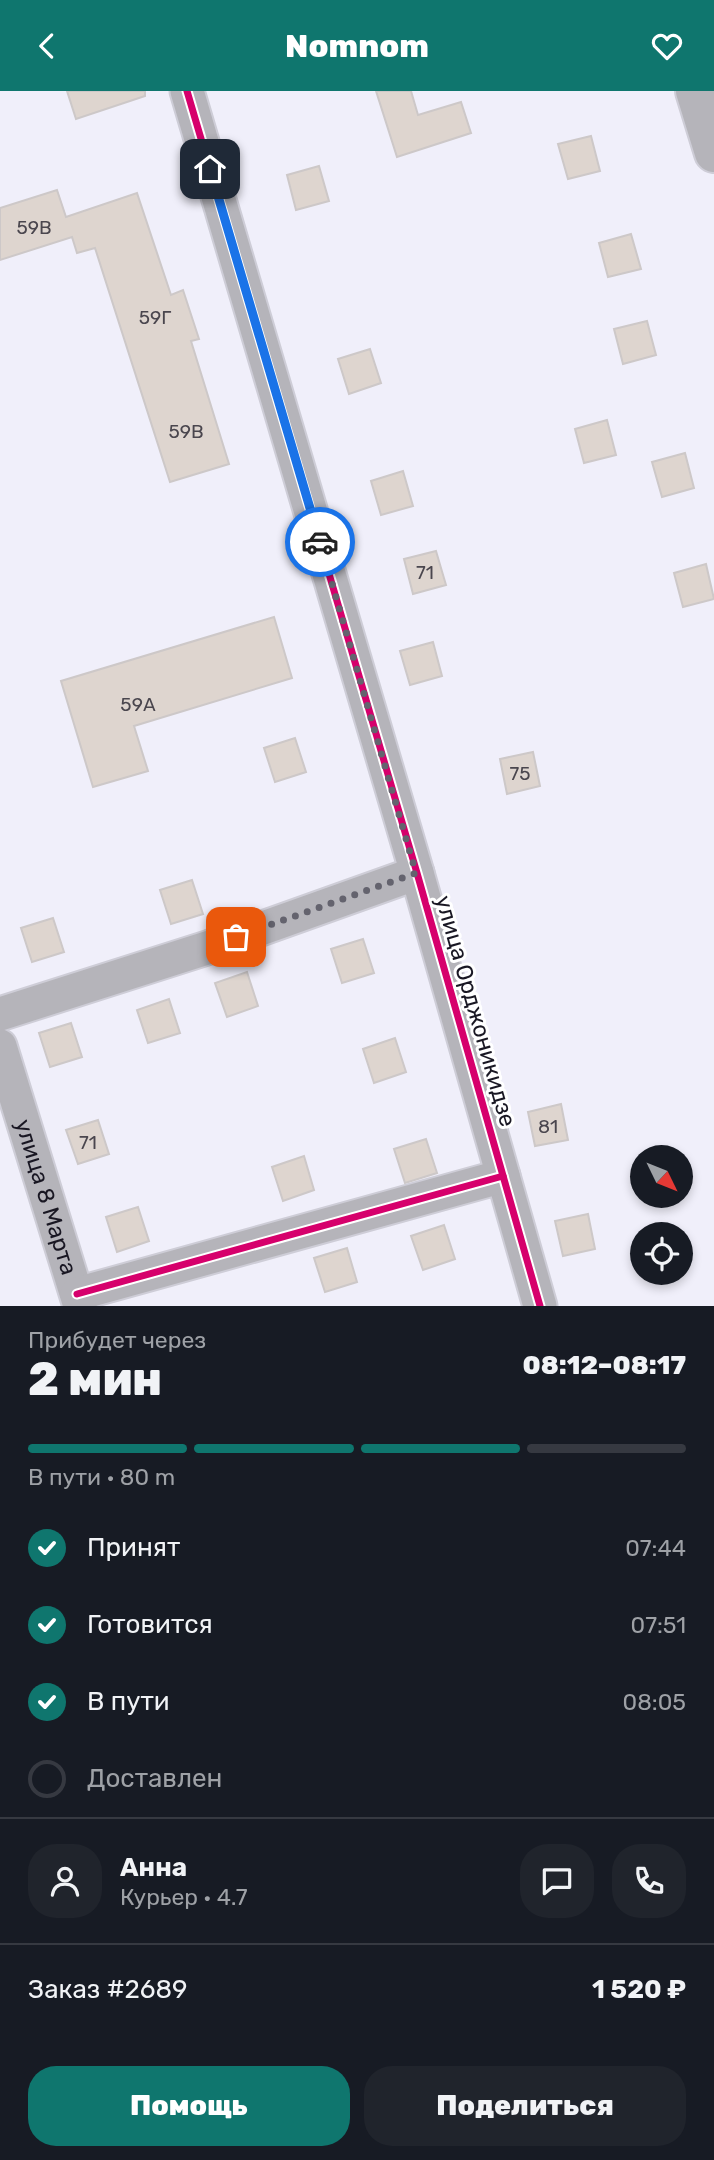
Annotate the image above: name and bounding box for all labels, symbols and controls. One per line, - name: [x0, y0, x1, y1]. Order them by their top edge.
- icon: back: [28, 27, 66, 65]
- text: Nomnom: [285, 27, 429, 65]
- icon: heart: [648, 27, 686, 65]
- pin: [180, 139, 240, 199]
- icon: home: [191, 150, 229, 188]
- house number: 59В: [16, 216, 52, 239]
- house number: 59Г: [139, 306, 171, 329]
- house number: 59В: [168, 420, 204, 443]
- courier: [285, 507, 355, 577]
- icon: car: [301, 523, 339, 561]
- house number: 71: [416, 561, 434, 584]
- house number: 59А: [120, 693, 156, 716]
- house number: 75: [509, 762, 531, 785]
- street label: улица Орджоникидзе: [430, 892, 522, 1130]
- pin: [206, 907, 266, 967]
- icon: bag: [217, 918, 255, 956]
- house number: 81: [538, 1115, 558, 1138]
- street label: улица 8 Марта: [9, 1116, 84, 1278]
- house number: 71: [79, 1131, 97, 1154]
- north arrow: [630, 1145, 693, 1207]
- map controls: [630, 1145, 693, 1285]
- button: locate: [630, 1222, 693, 1285]
- text: Прибудет через: [28, 1326, 206, 1354]
- text: 08:12–08:17: [522, 1350, 686, 1381]
- text: 2 мин: [28, 1352, 162, 1407]
- text: В пути · 80 m: [28, 1463, 175, 1491]
- icon: check: [28, 1529, 66, 1567]
- text: Принят: [87, 1532, 180, 1563]
- text: 07:44: [625, 1534, 686, 1562]
- icon: check: [28, 1606, 66, 1644]
- text: Готовится: [87, 1609, 213, 1640]
- text: 07:51: [631, 1611, 686, 1639]
- icon: check: [28, 1683, 66, 1721]
- text: В пути: [87, 1686, 170, 1717]
- text: 08:05: [623, 1688, 686, 1716]
- text: Доставлен: [87, 1763, 222, 1794]
- button: person: [28, 1844, 102, 1918]
- button: chat: [520, 1844, 594, 1918]
- button: phone: [612, 1844, 686, 1918]
- text: Анна: [120, 1852, 187, 1883]
- text: Курьер · 4.7: [120, 1883, 248, 1911]
- text: Заказ #2689: [28, 1974, 187, 2005]
- text: 1 520 ₽: [592, 1974, 686, 2005]
- button: Помощь: [28, 2066, 350, 2146]
- button: Поделиться: [364, 2066, 686, 2146]

